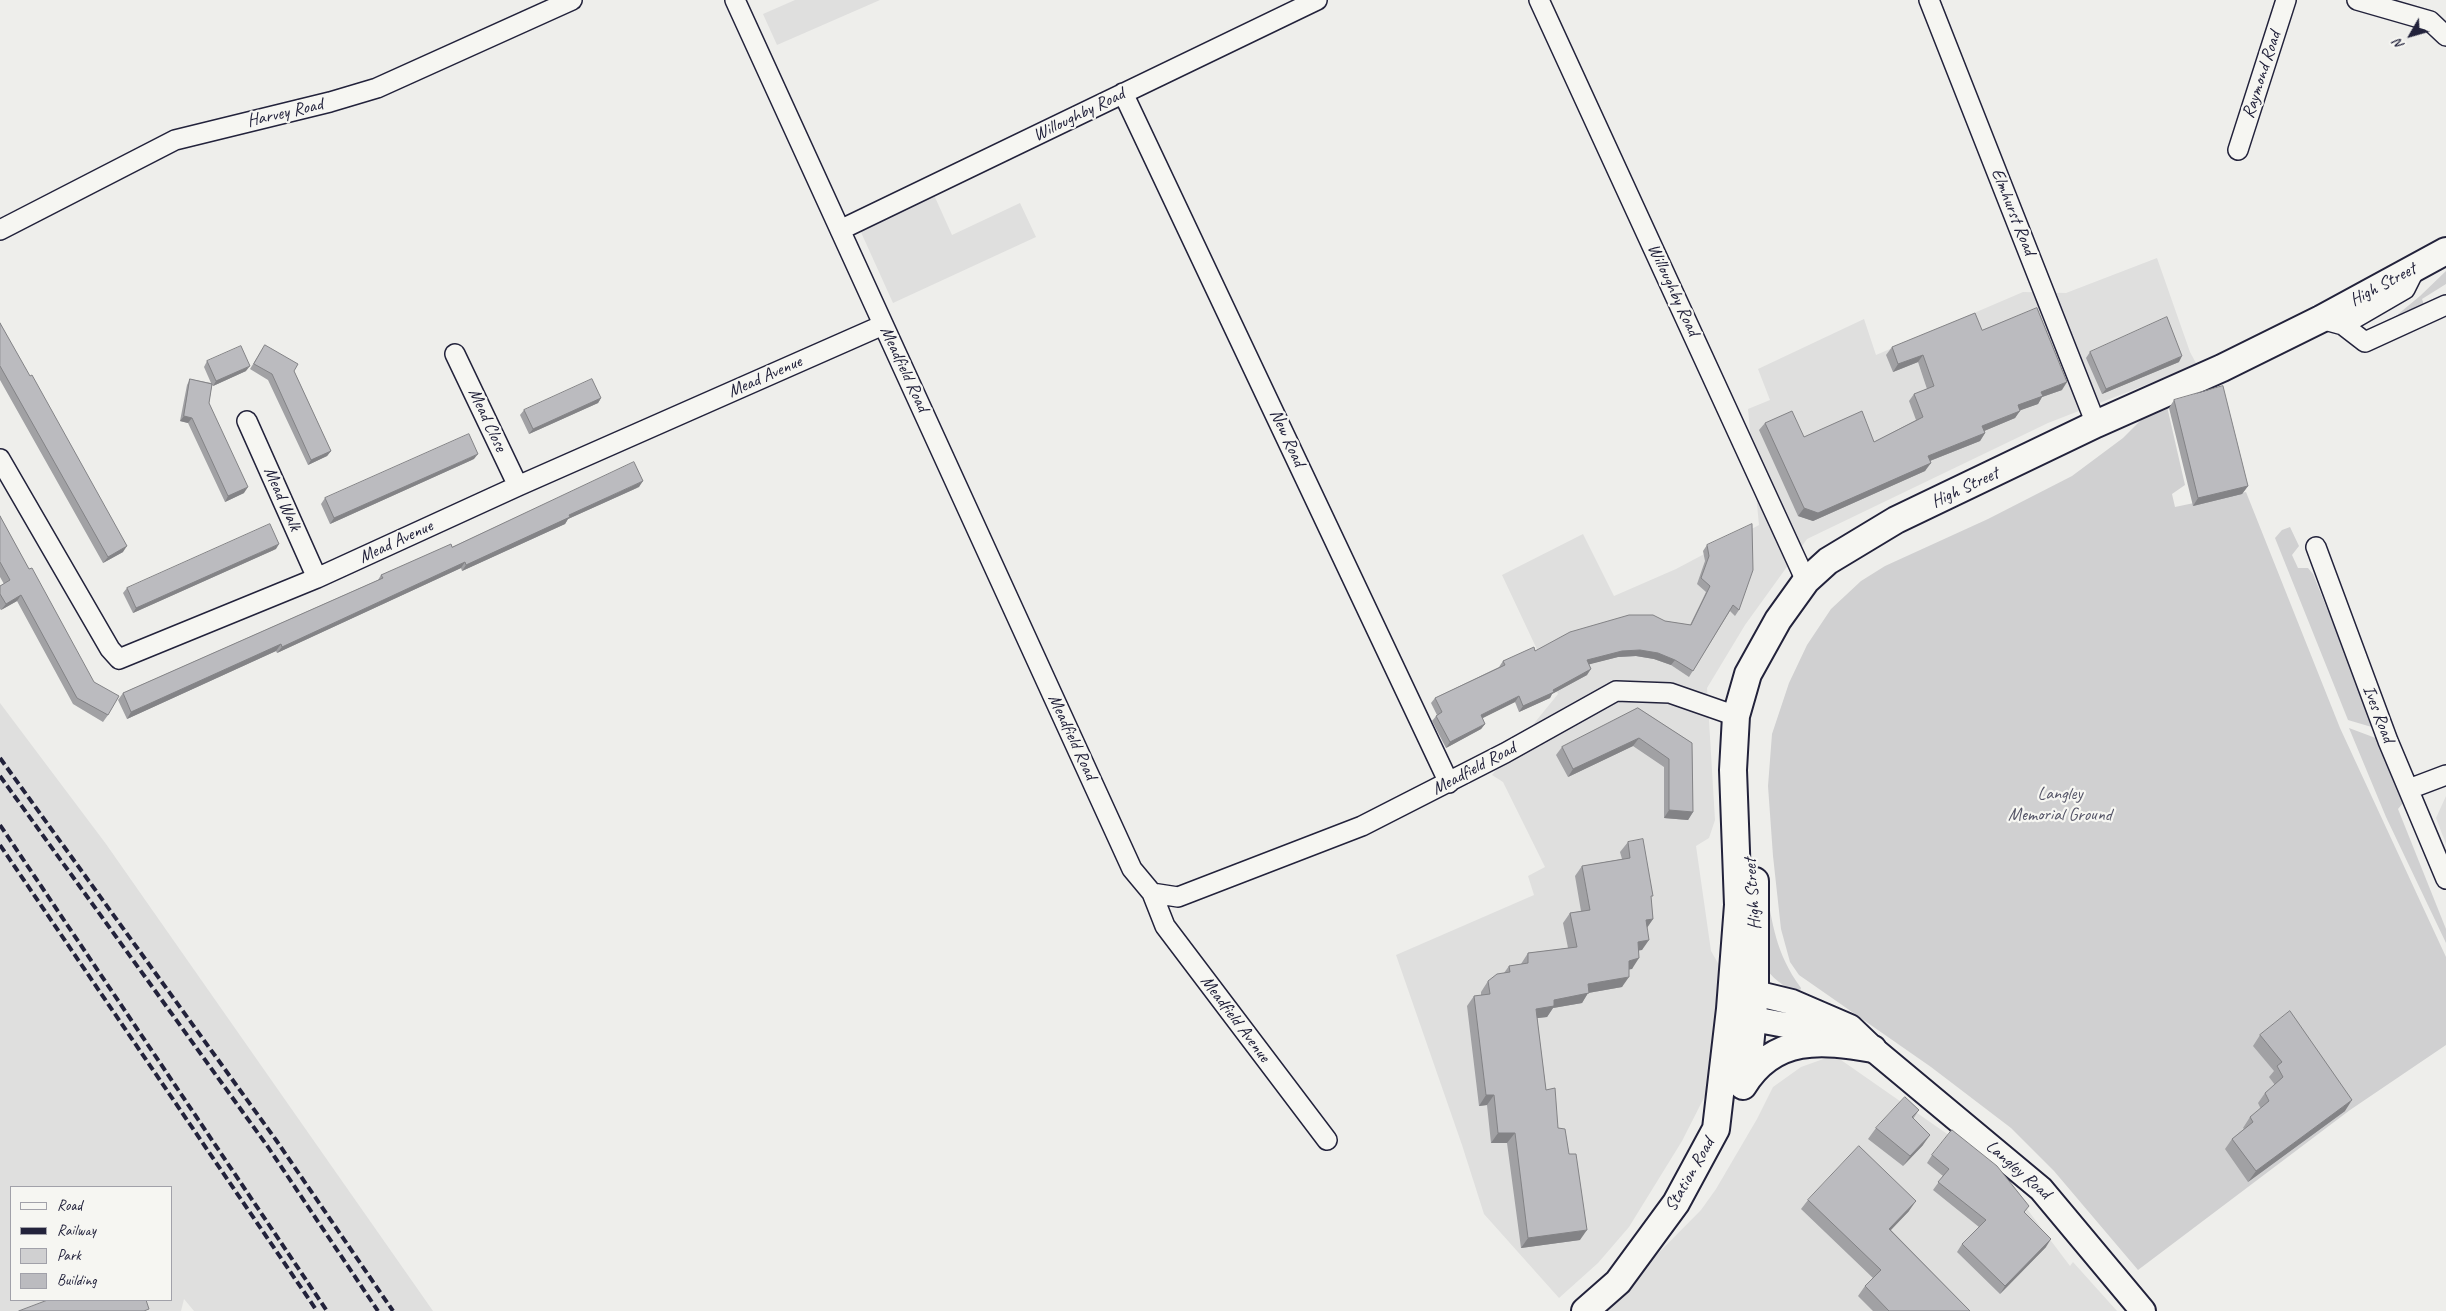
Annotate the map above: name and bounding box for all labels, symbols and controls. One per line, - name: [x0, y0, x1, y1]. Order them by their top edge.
- north arrow: [2386, 10, 2436, 60]
- street label: Raymond Road: [2238, 29, 2286, 121]
- text: N: [2389, 36, 2408, 53]
- street label: Willoughby Road: [1030, 84, 1128, 146]
- street label: Harvey Road: [245, 94, 325, 132]
- street label: Elmhurst Road: [1986, 166, 2040, 258]
- street label: Willoughby Road: [1642, 241, 1704, 339]
- street label: High Street: [2346, 259, 2420, 311]
- street label: Meadfield Road: [875, 323, 933, 415]
- street label: Mead Avenue: [725, 351, 805, 403]
- street label: Mead Close: [463, 385, 511, 455]
- street label: New Road: [1264, 406, 1310, 470]
- street label: High Street: [1928, 463, 2002, 513]
- street label: Mead Walk: [258, 464, 306, 534]
- street label: Mead Avenue: [356, 516, 436, 568]
- street label: Ives Road: [2357, 682, 2399, 746]
- street label: Meadfield Road: [1043, 691, 1101, 783]
- street label: Meadfield Road: [1428, 738, 1520, 800]
- park label: Langley Memorial Ground: [2008, 783, 2112, 826]
- street label: High Street: [1740, 857, 1766, 931]
- street label: Meadfield Avenue: [1195, 971, 1275, 1067]
- street label: Station Road: [1660, 1134, 1720, 1216]
- street label: Langley Road: [1981, 1136, 2055, 1204]
- legend: [10, 1186, 172, 1301]
- text: Road: [57, 1196, 82, 1215]
- text: Railway: [57, 1221, 96, 1240]
- text: Park: [57, 1246, 81, 1265]
- text: Building: [57, 1271, 96, 1290]

